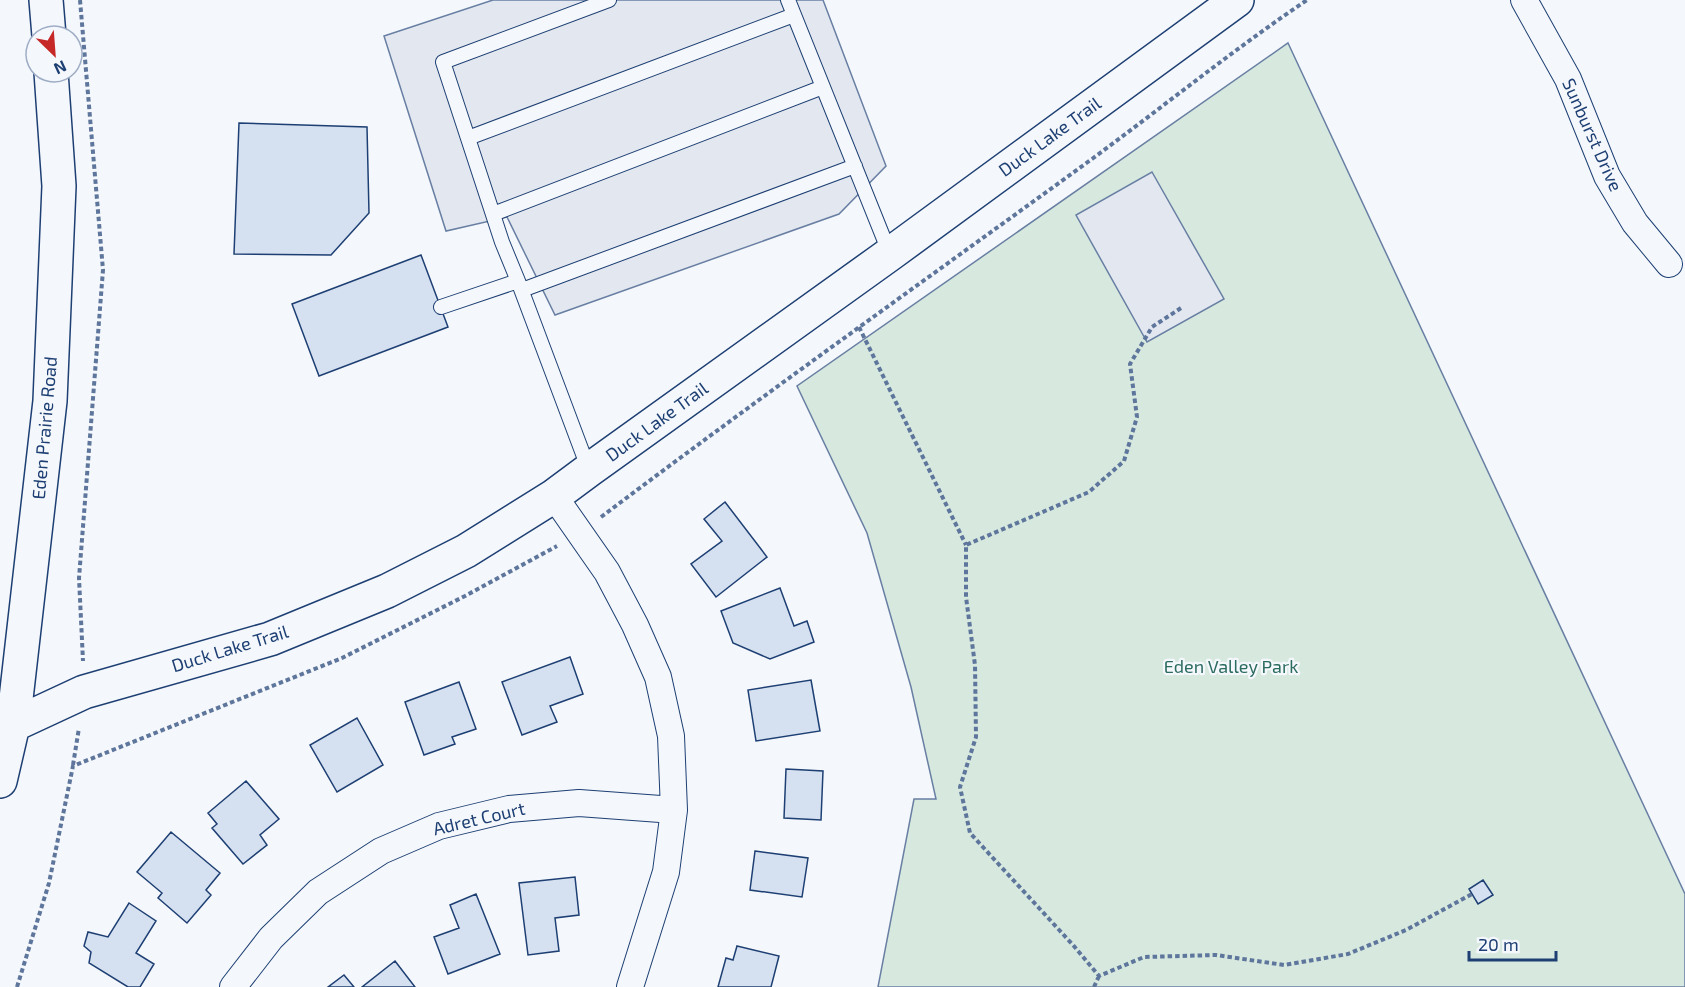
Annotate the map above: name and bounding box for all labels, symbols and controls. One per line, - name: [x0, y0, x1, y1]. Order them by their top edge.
- north arrow: [24, 24, 84, 84]
- text: N: [51, 57, 70, 79]
- street label: Sunburst Drive: [1558, 75, 1628, 194]
- street label: Duck Lake Trail: [994, 91, 1105, 181]
- street label: Eden Prairie Road: [27, 355, 61, 500]
- street label: Duck Lake Trail: [601, 376, 712, 466]
- street label: Duck Lake Trail: [169, 620, 291, 676]
- park label: Eden Valley Park: [1164, 655, 1298, 677]
- street label: Adret Court: [431, 797, 527, 839]
- scale bar: [1469, 924, 1556, 962]
- text: 20 m: [1478, 933, 1519, 955]

